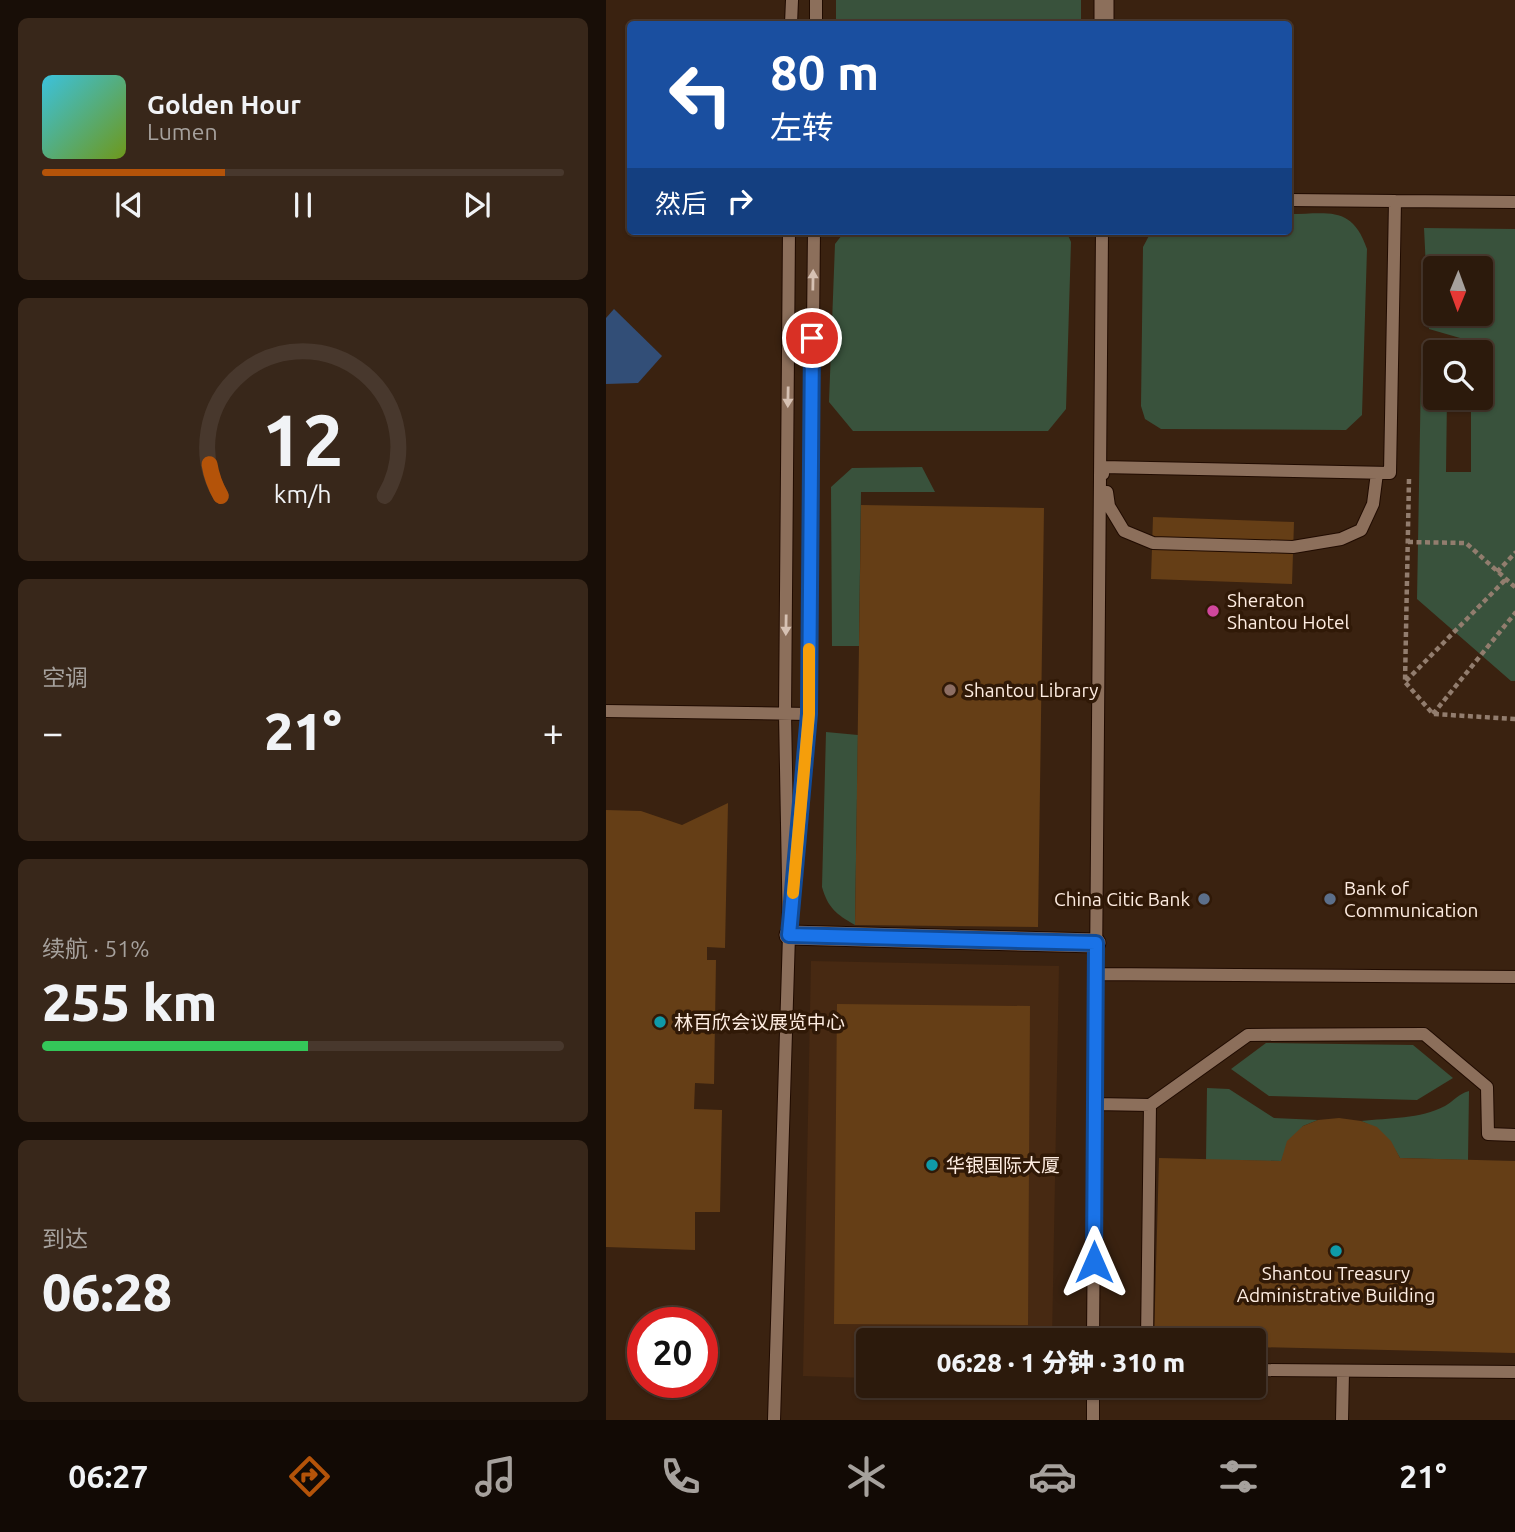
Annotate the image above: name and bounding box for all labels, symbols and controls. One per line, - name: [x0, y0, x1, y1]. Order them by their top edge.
- text: 80 m: [770, 44, 879, 99]
- icon: left: [655, 49, 746, 140]
- text: Golden Hour: [147, 90, 301, 119]
- text: 左转: [770, 109, 834, 145]
- text: Lumen: [147, 119, 218, 144]
- icon: right: [721, 182, 759, 220]
- icon: previous: [110, 186, 148, 224]
- icon: pause: [284, 186, 322, 224]
- icon: next: [458, 186, 496, 224]
- text: 然后: [655, 189, 707, 218]
- north arrow: [1423, 256, 1493, 326]
- map controls: [1423, 256, 1493, 410]
- one-way arrow: [807, 269, 819, 291]
- pin: [782, 308, 842, 368]
- icon: arrive: [793, 319, 831, 357]
- button: search: [1423, 340, 1493, 410]
- one-way arrow: [782, 386, 794, 408]
- text: 12: [262, 398, 344, 480]
- text: km/h: [274, 479, 332, 507]
- place label: Sheraton Shantou Hotel: [1227, 589, 1349, 633]
- marker: Sheraton Shantou Hotel: [1205, 603, 1221, 619]
- one-way arrow: [780, 614, 792, 636]
- text: 空调: [42, 665, 88, 690]
- place label: Shantou Library: [964, 679, 1098, 701]
- marker: Shantou Library: [942, 682, 958, 698]
- text: 21°: [264, 702, 342, 760]
- text: −: [42, 711, 63, 753]
- text: +: [543, 711, 564, 753]
- place label: Bank of Communication: [1344, 877, 1478, 921]
- place label: China Citic Bank: [1054, 888, 1190, 910]
- marker: China Citic Bank: [1196, 891, 1212, 907]
- marker: Bank of Communication: [1322, 891, 1338, 907]
- text: 续航 · 51%: [42, 936, 149, 961]
- text: 255 km: [42, 973, 217, 1031]
- place label: 林百欣会议展览中心: [674, 1011, 845, 1033]
- marker: 林百欣会议展览中心: [652, 1014, 668, 1030]
- place label: 华银国际大厦: [946, 1154, 1060, 1176]
- marker: 华银国际大厦: [924, 1157, 940, 1173]
- position arrow: [1057, 1225, 1131, 1299]
- text: 到达: [42, 1226, 88, 1251]
- marker: Shantou Treasury Administrative Building: [1328, 1243, 1344, 1259]
- place label: Shantou Treasury Administrative Building: [1237, 1262, 1435, 1306]
- text: 06:28: [42, 1263, 172, 1321]
- speed limit sign: 20: [627, 1307, 718, 1398]
- text: 06:28 · 1 分钟 · 310 m: [937, 1348, 1185, 1377]
- icon: directions: [285, 1452, 334, 1501]
- icon: music: [471, 1452, 520, 1501]
- icon: phone: [656, 1452, 705, 1501]
- icon: climate: [842, 1452, 891, 1501]
- icon: car: [1028, 1452, 1077, 1501]
- icon: filters: [1214, 1452, 1263, 1501]
- text: 06:27: [68, 1458, 148, 1494]
- text: 21°: [1399, 1458, 1447, 1494]

